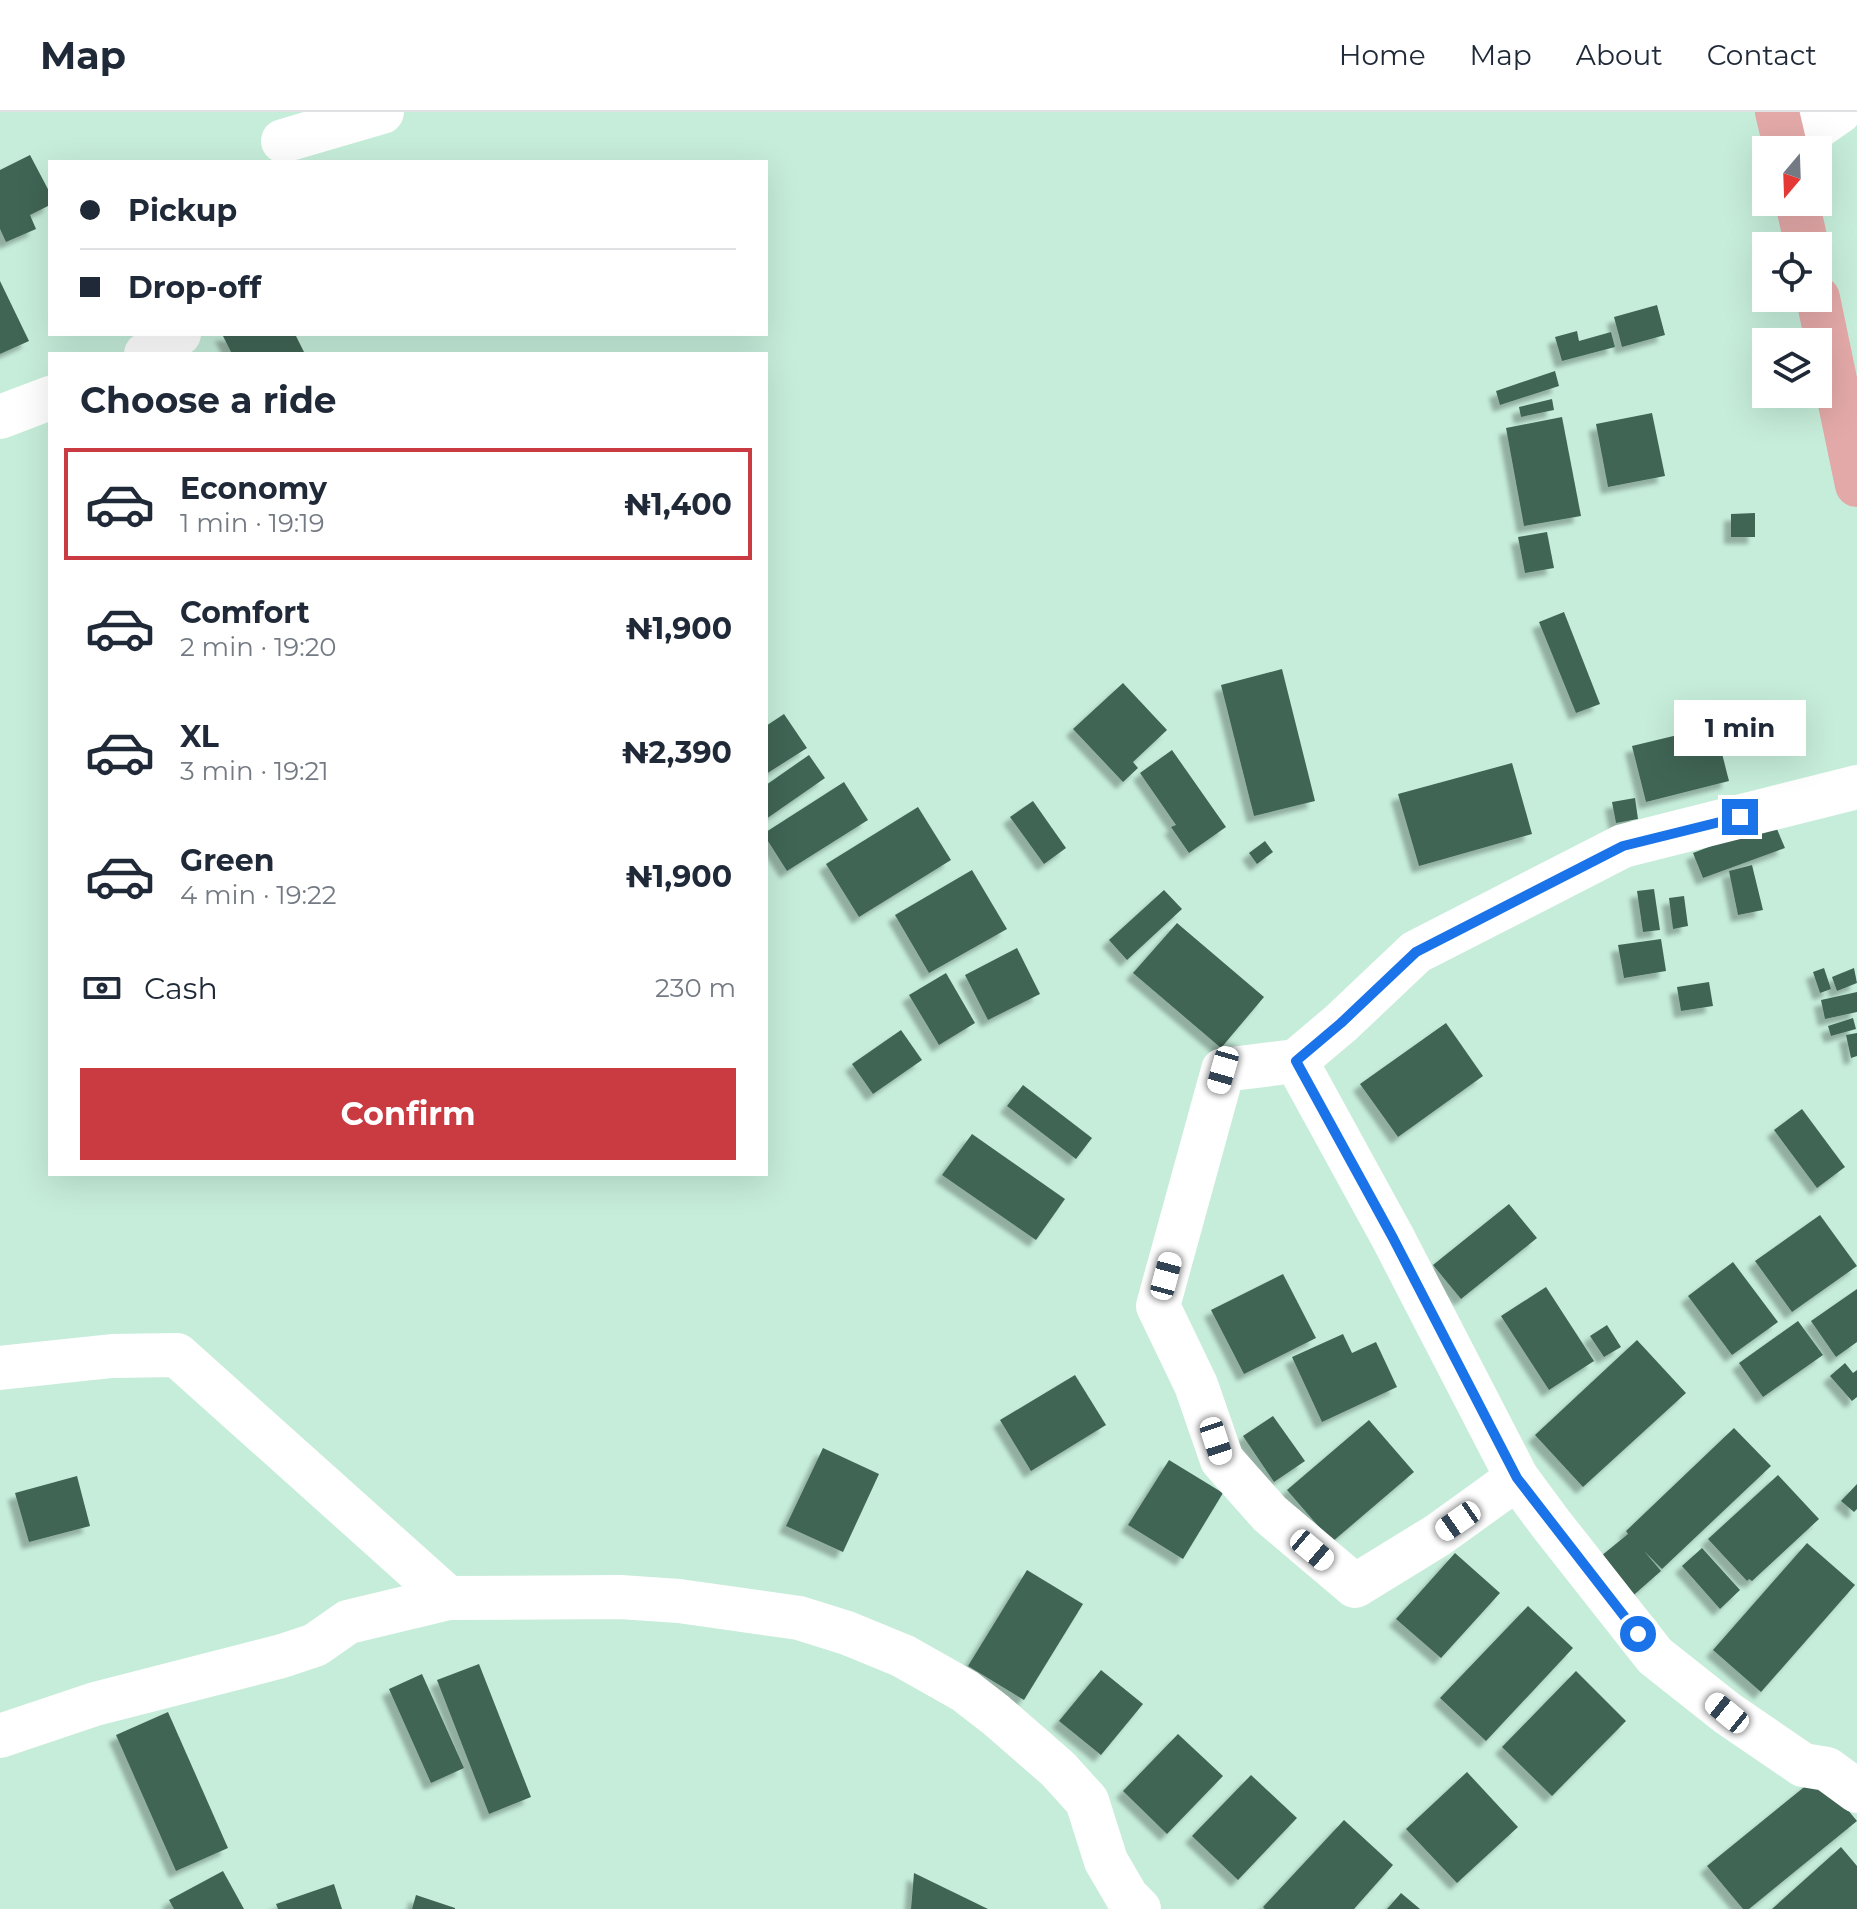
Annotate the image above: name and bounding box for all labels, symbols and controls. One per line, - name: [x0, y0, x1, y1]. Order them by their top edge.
- text: Map: [40, 32, 126, 79]
- text: Home: [1339, 38, 1426, 72]
- text: Map: [1470, 38, 1532, 72]
- text: About: [1576, 38, 1663, 72]
- text: Contact: [1707, 38, 1817, 72]
- north arrow: [1752, 136, 1832, 216]
- map controls: [1752, 136, 1832, 408]
- text: Pickup: [128, 192, 237, 229]
- button: locate: [1752, 232, 1832, 312]
- text: Drop-off: [128, 269, 261, 306]
- button: layers: [1752, 328, 1832, 408]
- text: Choose a ride: [80, 378, 337, 422]
- icon: car: [84, 468, 156, 540]
- text: Economy: [180, 470, 327, 507]
- text: ₦1,400: [624, 486, 732, 523]
- text: 1 min · 19:19: [180, 507, 324, 539]
- icon: car: [84, 592, 156, 664]
- text: Comfort: [180, 594, 310, 631]
- text: ₦1,900: [625, 610, 732, 647]
- text: 2 min · 19:20: [180, 631, 337, 663]
- callout: 1 min: [1674, 701, 1806, 757]
- text: 1 min: [1705, 712, 1775, 744]
- icon: car: [84, 716, 156, 788]
- text: XL: [180, 718, 219, 755]
- text: ₦2,390: [622, 734, 732, 771]
- text: 3 min · 19:21: [180, 755, 329, 787]
- route end: [1722, 799, 1758, 835]
- icon: car: [84, 840, 156, 912]
- text: Green: [180, 842, 274, 879]
- text: ₦1,900: [625, 858, 732, 895]
- text: 4 min · 19:22: [180, 879, 337, 911]
- icon: cash: [80, 966, 124, 1010]
- text: Cash: [144, 970, 218, 1007]
- text: 230 m: [655, 972, 736, 1004]
- car: [1205, 1044, 1241, 1096]
- button: Confirm: [80, 1068, 736, 1160]
- car: [1148, 1250, 1184, 1302]
- car: [1197, 1414, 1235, 1468]
- car: [1431, 1497, 1485, 1545]
- car: [1286, 1525, 1338, 1575]
- route start: [1620, 1616, 1656, 1652]
- car: [1701, 1689, 1753, 1737]

